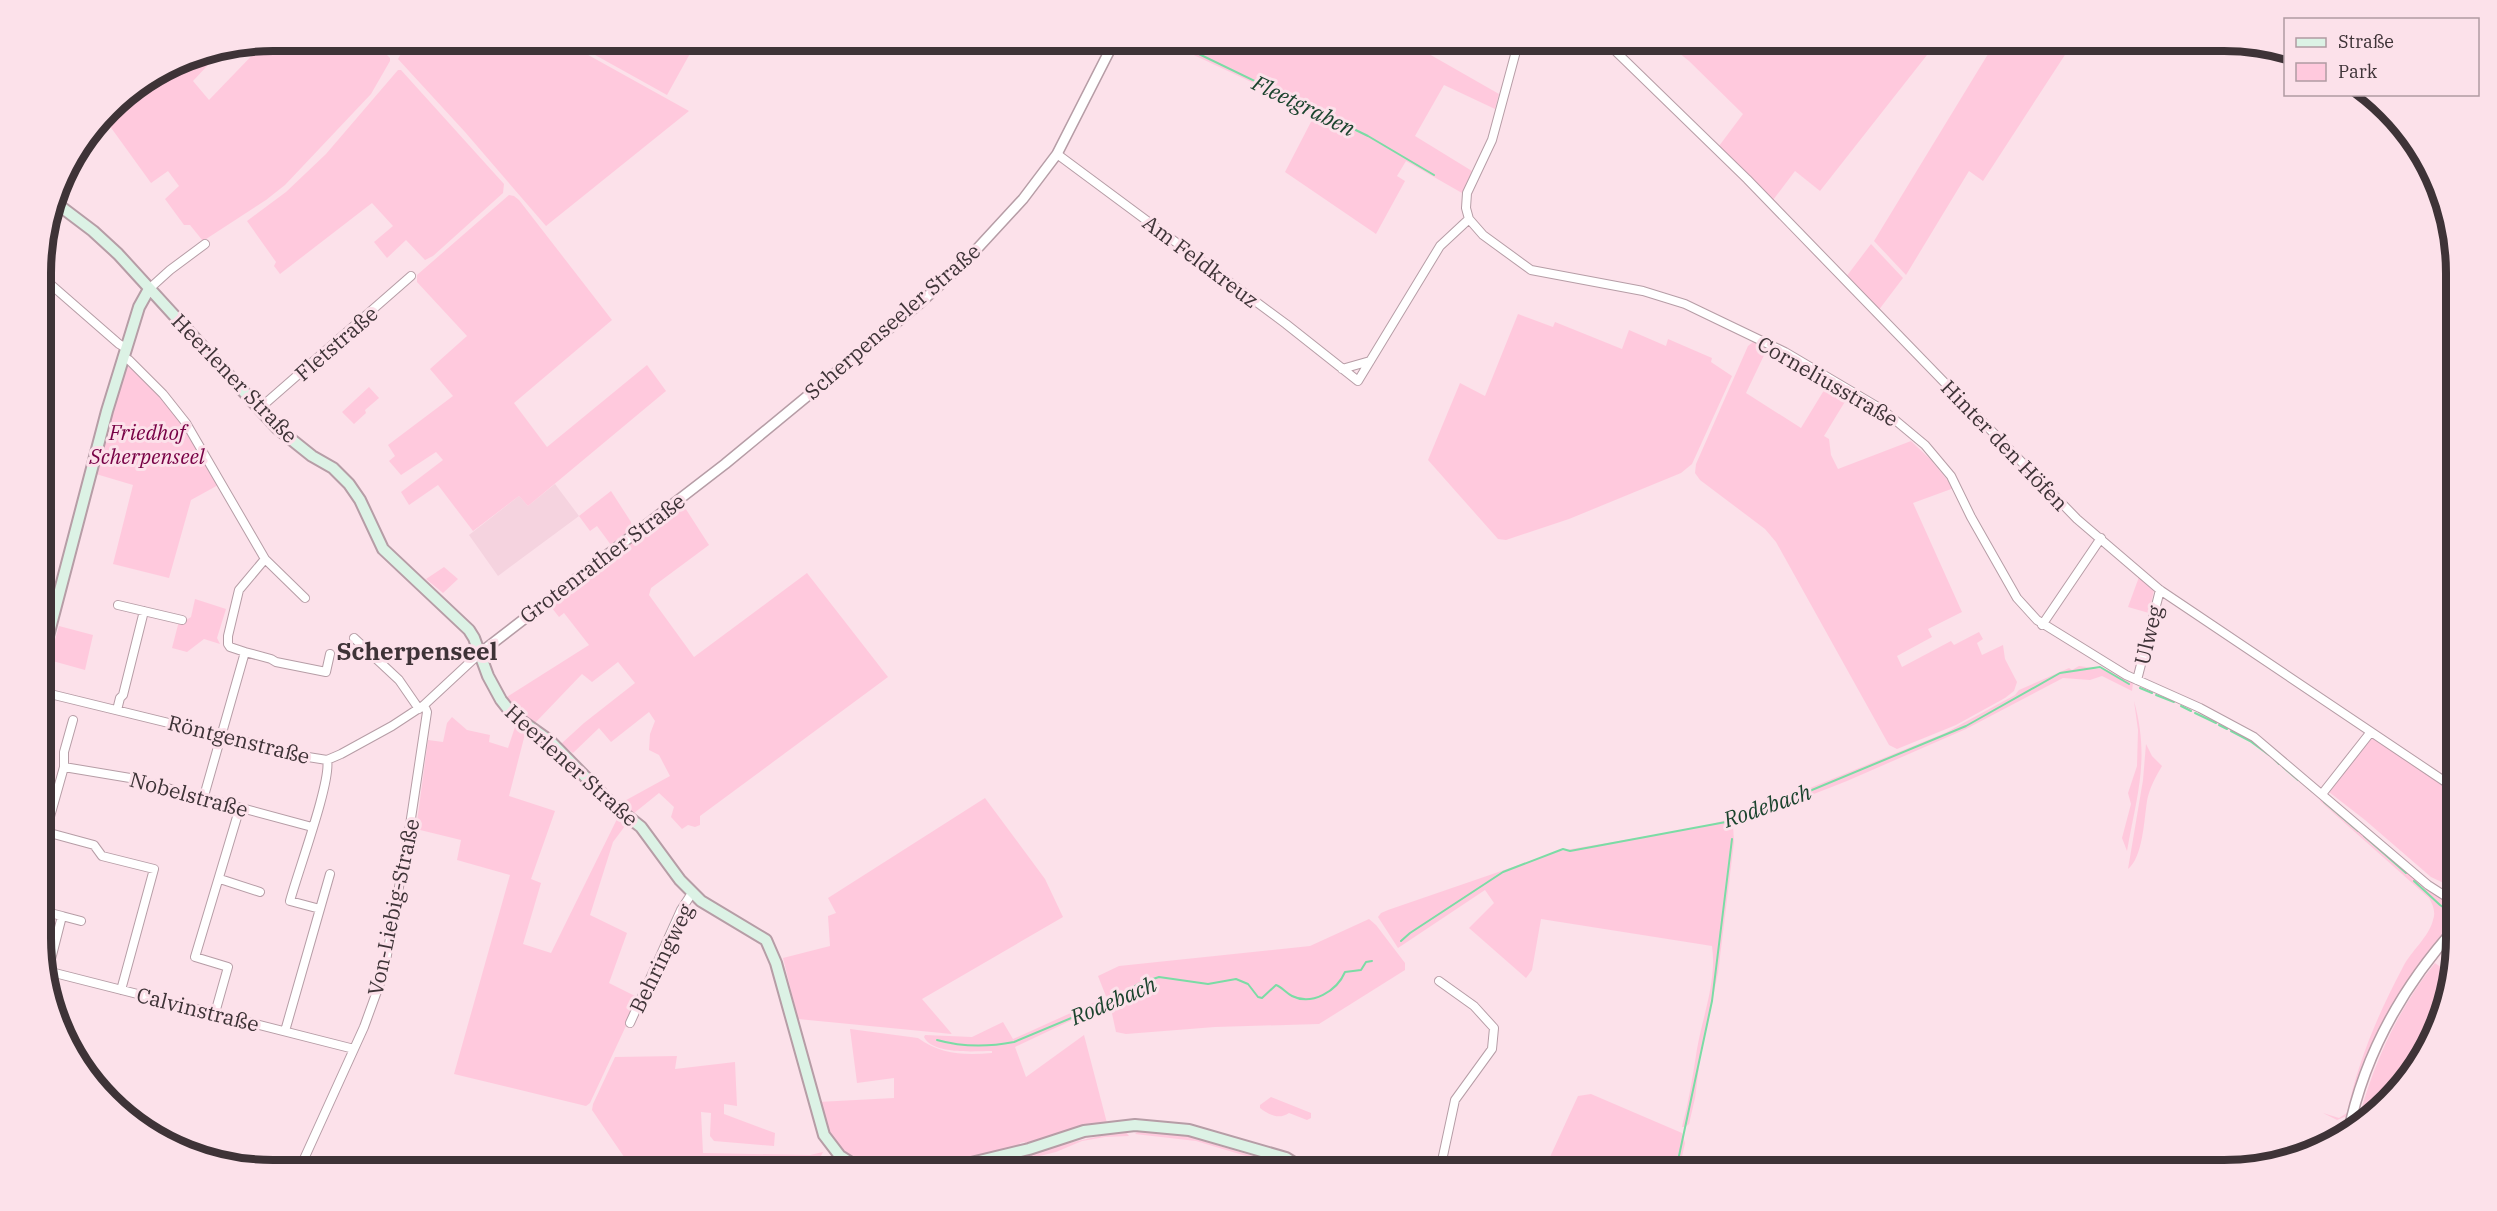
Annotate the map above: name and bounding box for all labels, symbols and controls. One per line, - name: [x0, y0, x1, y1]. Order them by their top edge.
- legend: [2284, 18, 2479, 96]
- text: Straße: [2338, 30, 2394, 53]
- text: Park: [2338, 60, 2378, 83]
- water label: Fleetgraben: [1247, 67, 1361, 143]
- street label: Am Feldkreuz: [1137, 208, 1265, 314]
- street label: Scherpenseeler Straße: [798, 237, 986, 405]
- street label: Fletstraße: [289, 299, 383, 387]
- street label: Heerlener Straße: [166, 307, 304, 449]
- street label: Corneliusstraße: [1752, 329, 1904, 433]
- street label: Hinter den Höfen: [1935, 374, 2075, 516]
- park label: Friedhof Scherpenseel: [88, 418, 206, 470]
- street label: Grotenrather Straße: [514, 487, 690, 629]
- street label: Ulweg: [2127, 602, 2169, 668]
- district label: Scherpenseel: [337, 635, 498, 667]
- street label: Heerlener Straße: [499, 698, 645, 832]
- street label: Röntgenstraße: [165, 708, 313, 770]
- street label: Nobelstraße: [127, 765, 251, 823]
- water label: Rodebach: [1718, 776, 1815, 834]
- street label: Von-Liebig-Straße: [361, 816, 425, 998]
- street label: Behringweg: [623, 898, 700, 1017]
- water label: Rodebach: [1065, 969, 1160, 1031]
- street label: Calvinstraße: [134, 980, 262, 1038]

